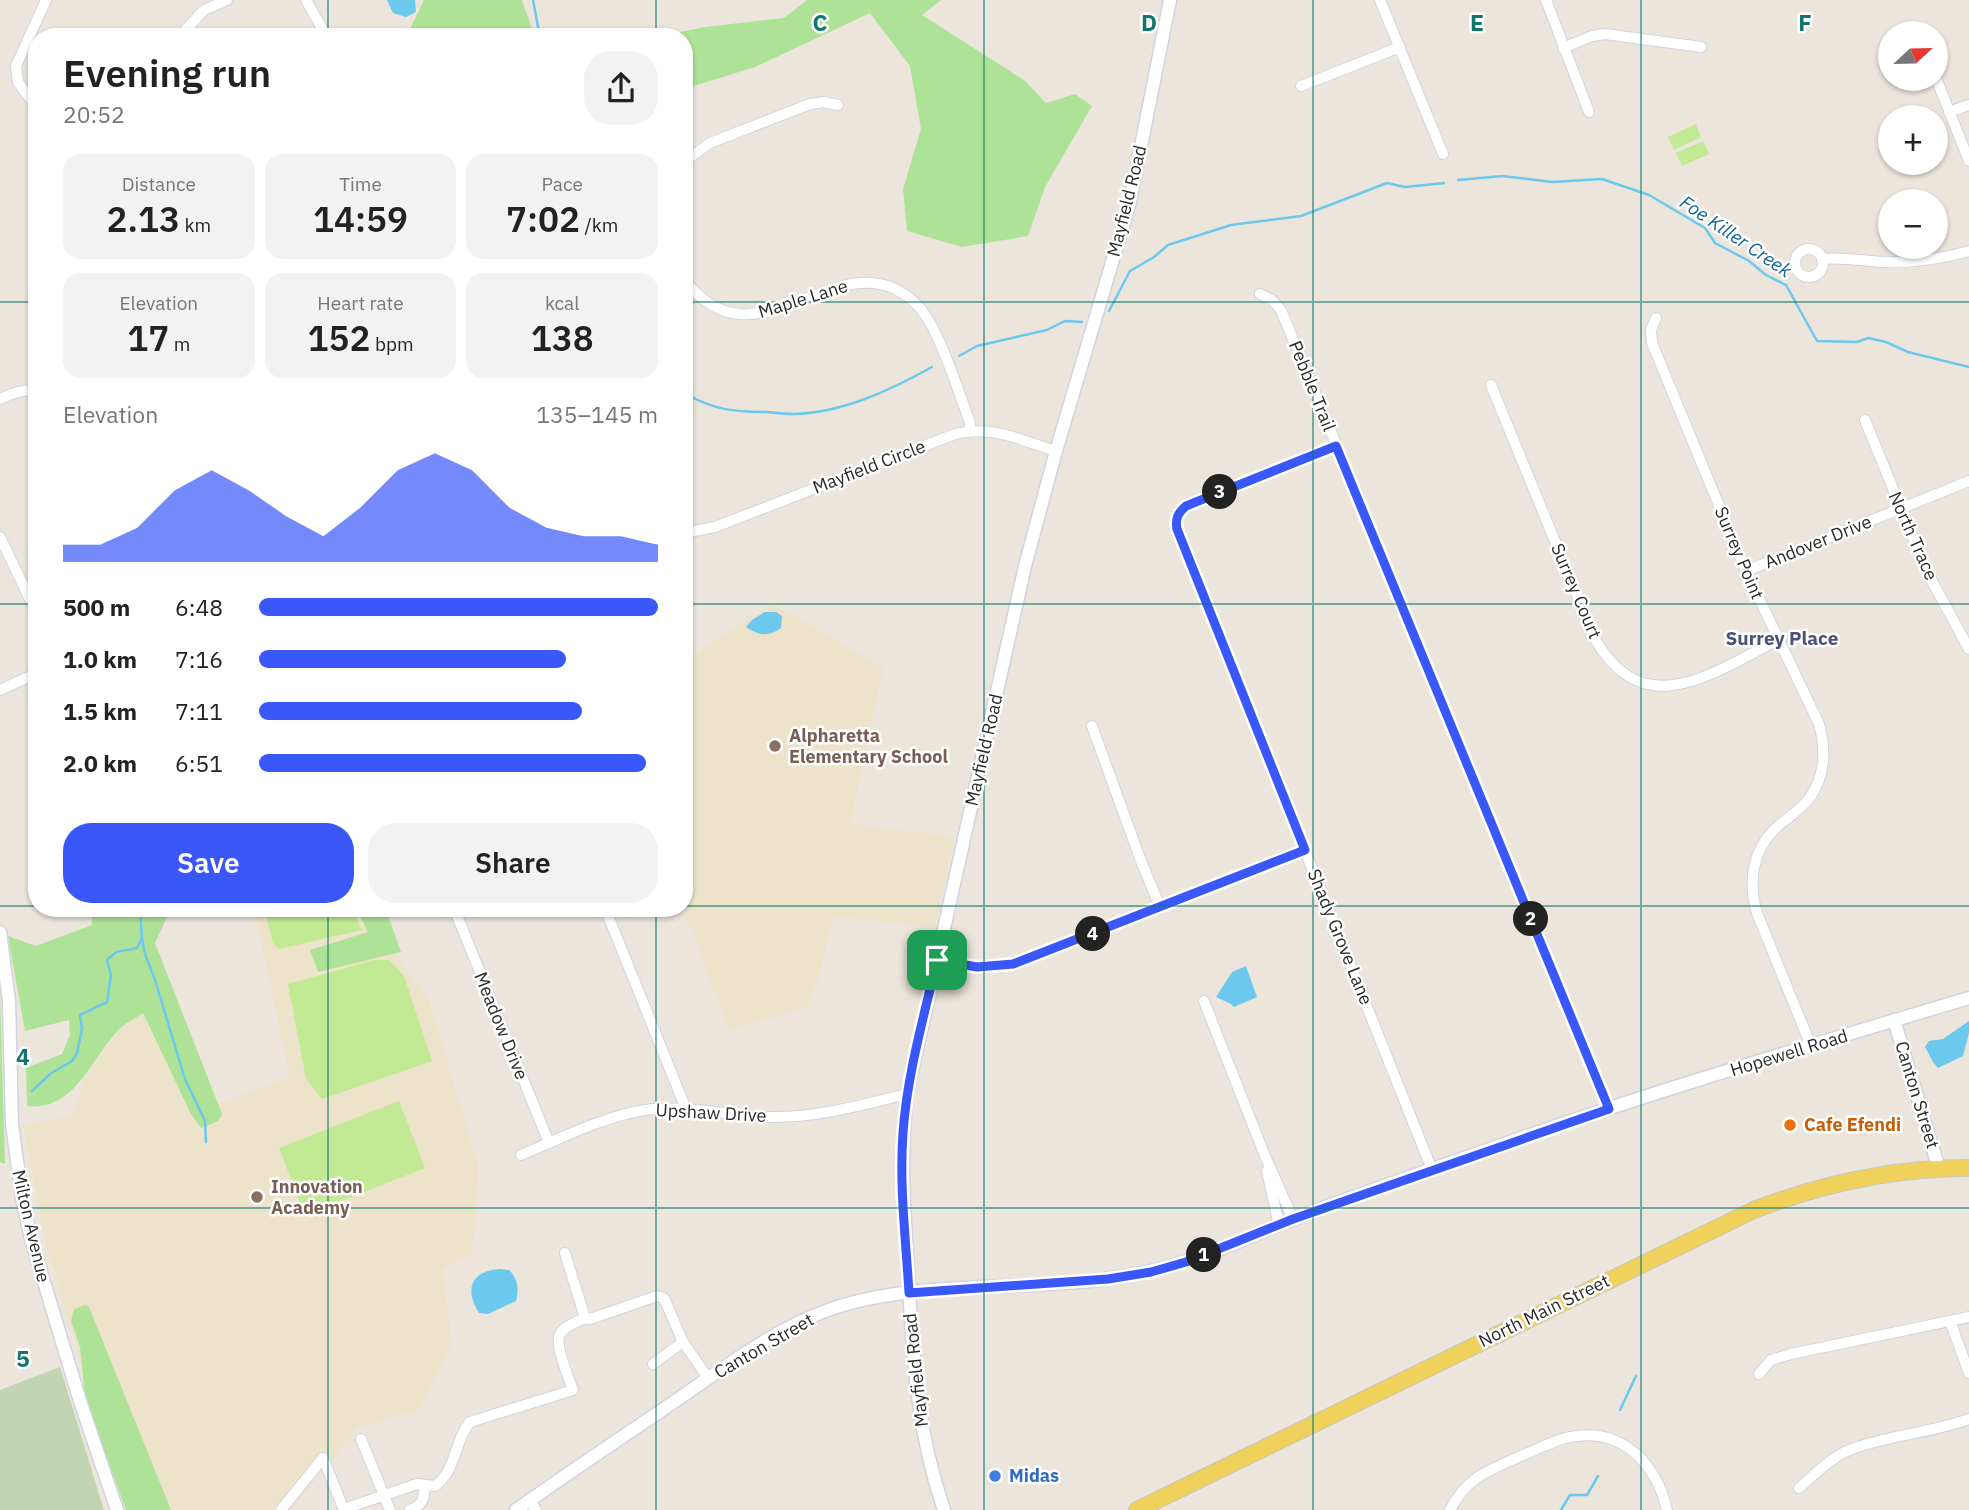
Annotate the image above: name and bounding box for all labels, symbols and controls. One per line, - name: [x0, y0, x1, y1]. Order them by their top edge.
- text: C: [813, 7, 828, 37]
- text: D: [1141, 7, 1157, 37]
- text: E: [1470, 7, 1484, 37]
- text: F: [1798, 7, 1812, 37]
- north arrow: [1878, 21, 1948, 91]
- map controls: [1878, 21, 1948, 259]
- text: Evening run: [63, 48, 271, 97]
- button: share: [584, 51, 658, 125]
- text: 20:52: [63, 99, 125, 129]
- button: +: [1878, 105, 1948, 175]
- street label: Mayfield Road: [1102, 143, 1151, 259]
- text: Distance: [122, 172, 196, 196]
- text: Time: [339, 172, 382, 196]
- text: Pace: [541, 172, 583, 196]
- button: −: [1878, 189, 1948, 259]
- water label: Foe Killer Creek: [1676, 190, 1797, 283]
- text: 2.13: [107, 196, 180, 242]
- text: 14:59: [313, 196, 408, 242]
- text: 7:02: [506, 196, 580, 242]
- text: km: [180, 213, 211, 237]
- text: /km: [580, 213, 618, 237]
- street label: Maple Lane: [755, 274, 851, 323]
- text: Elevation: [119, 291, 198, 315]
- text: Heart rate: [317, 291, 404, 315]
- text: kcal: [545, 291, 579, 315]
- text: 17: [127, 315, 169, 361]
- text: 152: [307, 315, 370, 361]
- text: 138: [531, 315, 594, 361]
- text: m: [169, 332, 190, 356]
- text: bpm: [370, 332, 414, 356]
- street label: Pebble Trail: [1284, 337, 1341, 434]
- text: Elevation: [63, 399, 158, 429]
- text: 135–145 m: [536, 399, 658, 429]
- street label: Mayfield Circle: [809, 434, 929, 499]
- pin: 3: [1202, 475, 1238, 510]
- text: 3: [1214, 479, 1225, 503]
- street label: North Trace: [1884, 488, 1943, 584]
- street label: Surrey Point: [1710, 503, 1769, 603]
- street label: Andover Drive: [1761, 510, 1875, 573]
- street label: Surrey Court: [1546, 540, 1607, 642]
- text: 500 m: [63, 592, 130, 622]
- text: 6:48: [175, 592, 223, 622]
- district label: Surrey Place: [1725, 626, 1839, 650]
- text: 1.0 km: [63, 644, 137, 674]
- text: 7:16: [175, 644, 223, 674]
- street label: Mayfield Road: [959, 692, 1008, 808]
- text: 1.5 km: [63, 696, 137, 726]
- text: 7:11: [175, 696, 223, 726]
- place label: Alpharetta Elementary School: [789, 724, 948, 768]
- marker: Alpharetta Elementary School: [767, 738, 783, 754]
- text: 2.0 km: [63, 748, 137, 778]
- text: 6:51: [175, 748, 223, 778]
- button: Save: [63, 823, 354, 903]
- button: Share: [368, 823, 658, 903]
- street label: Shady Grove Lane: [1303, 866, 1378, 1008]
- pin: 2: [1514, 902, 1548, 936]
- text: 2: [1525, 906, 1536, 930]
- pin: 4: [1076, 916, 1110, 951]
- text: 4: [1087, 921, 1098, 945]
- pin: [907, 930, 967, 990]
- icon: arrive: [918, 941, 956, 979]
- street label: Meadow Drive: [469, 968, 534, 1083]
- street label: Hopewell Road: [1727, 1024, 1851, 1081]
- street label: Canton Street: [1890, 1038, 1945, 1151]
- text: 4: [16, 1041, 30, 1071]
- street label: Upshaw Drive: [655, 1098, 767, 1127]
- place label: Cafe Efendi: [1804, 1113, 1901, 1136]
- marker: Cafe Efendi: [1782, 1117, 1798, 1133]
- street label: Milton Avenue: [7, 1167, 56, 1285]
- place label: Innovation Academy: [271, 1175, 363, 1219]
- marker: Innovation Academy: [249, 1189, 265, 1205]
- pin: 1: [1186, 1238, 1222, 1272]
- text: 1: [1198, 1242, 1209, 1266]
- street label: North Main Street: [1475, 1269, 1613, 1352]
- street label: Canton Street: [710, 1308, 818, 1383]
- street label: Mayfield Road: [898, 1312, 933, 1428]
- text: 5: [16, 1343, 30, 1373]
- place label: Midas: [1009, 1464, 1059, 1487]
- marker: Midas: [987, 1468, 1003, 1484]

